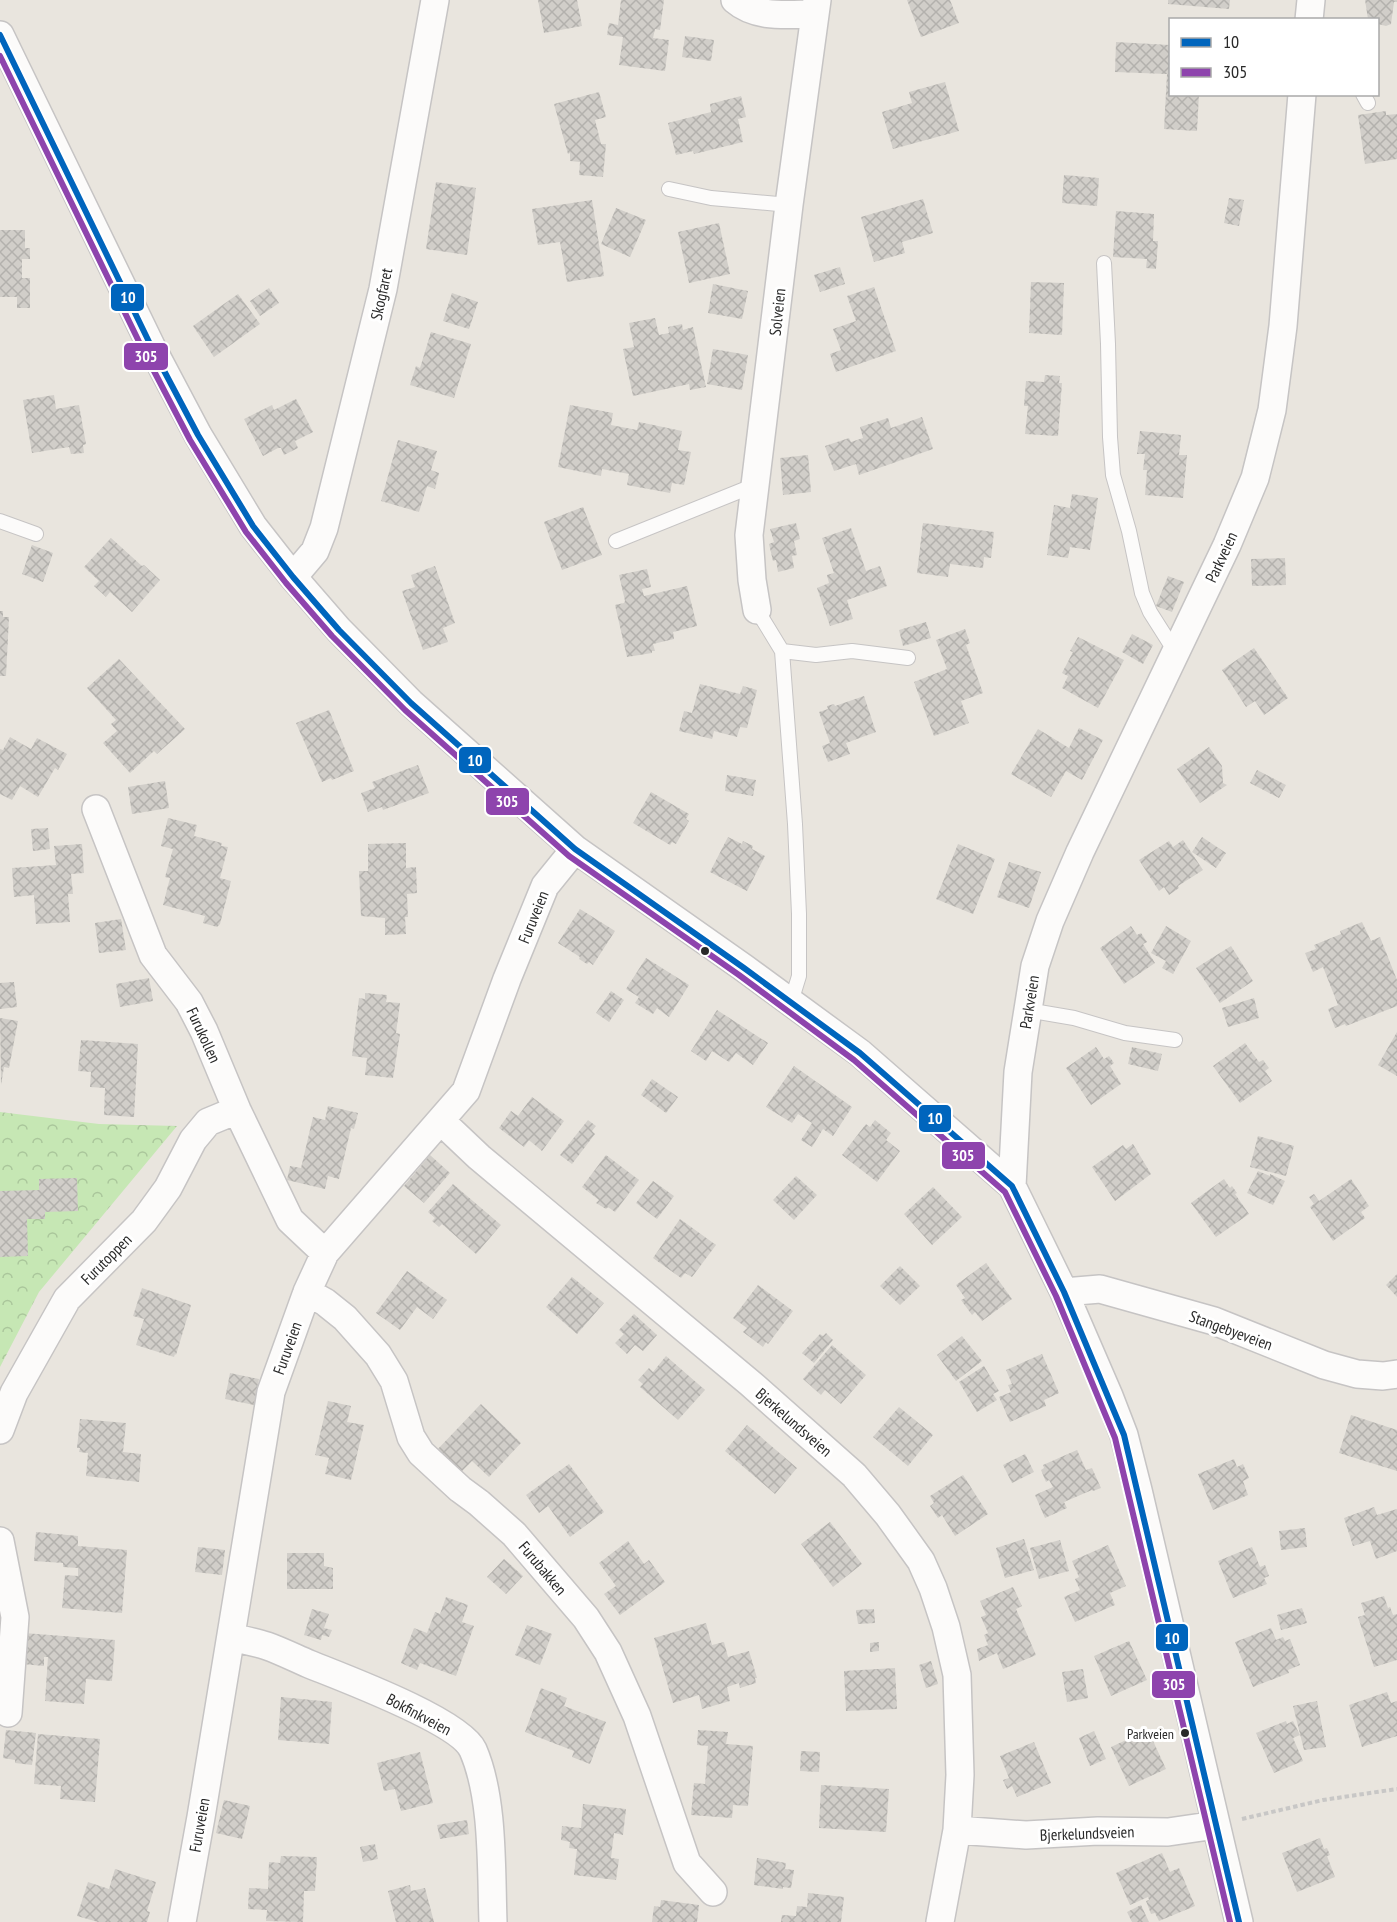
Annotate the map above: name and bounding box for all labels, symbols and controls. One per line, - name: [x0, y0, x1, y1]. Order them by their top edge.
- legend: [1169, 18, 1379, 96]
- text: 10: [1223, 30, 1239, 53]
- text: 305: [1223, 60, 1247, 83]
- street label: Skogfaret: [366, 266, 396, 322]
- line badge: 10: [110, 283, 145, 312]
- text: 10: [120, 287, 136, 307]
- street label: Solveien: [765, 287, 789, 337]
- line badge: 305: [123, 342, 169, 371]
- text: 305: [135, 346, 157, 366]
- street label: Parkveien: [1201, 528, 1241, 586]
- line badge: 10: [458, 746, 492, 774]
- text: 10: [467, 750, 483, 770]
- line badge: 305: [485, 787, 530, 816]
- text: 305: [496, 791, 518, 811]
- street label: Furuveien: [513, 888, 553, 946]
- unlabelled marker: [699, 945, 711, 957]
- street label: Parkveien: [1015, 974, 1043, 1030]
- street label: Furukollen: [182, 1004, 226, 1066]
- line badge: 10: [918, 1104, 952, 1133]
- text: 10: [927, 1108, 943, 1128]
- line badge: 305: [941, 1141, 986, 1170]
- text: 305: [952, 1145, 974, 1165]
- street label: Furutoppen: [76, 1229, 136, 1289]
- street label: Stangebyeveien: [1187, 1306, 1275, 1354]
- street label: Furuveien: [268, 1319, 306, 1377]
- street label: Bjerkelundsveien: [752, 1383, 836, 1461]
- street label: Furubakken: [515, 1537, 571, 1599]
- line badge: 10: [1155, 1623, 1189, 1652]
- text: 10: [1164, 1628, 1180, 1648]
- line badge: 305: [1151, 1670, 1196, 1699]
- text: 305: [1163, 1674, 1185, 1694]
- street label: Bokfinkveien: [383, 1689, 455, 1739]
- place label: Parkveien: [1127, 1725, 1174, 1743]
- marker: Parkveien: [1179, 1727, 1191, 1739]
- street label: Furuveien: [184, 1796, 214, 1854]
- street label: Bjerkelundsveien: [1039, 1821, 1135, 1845]

